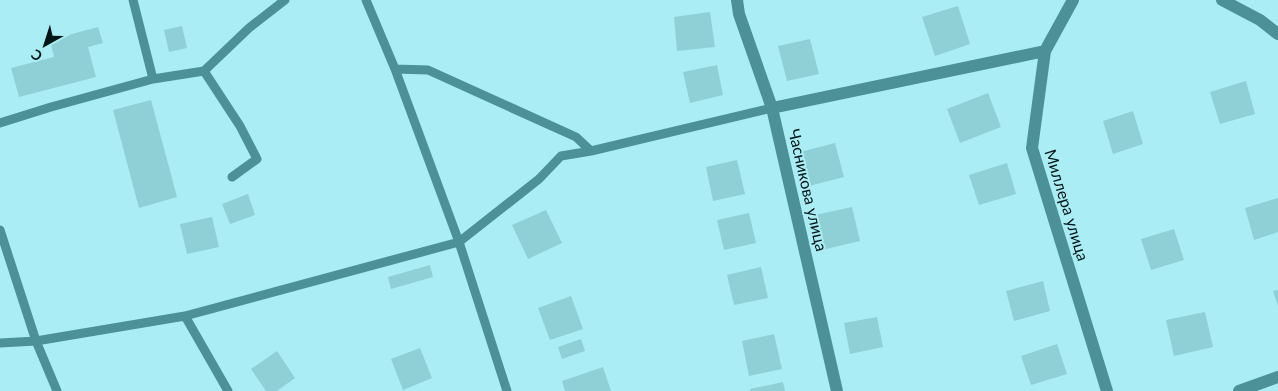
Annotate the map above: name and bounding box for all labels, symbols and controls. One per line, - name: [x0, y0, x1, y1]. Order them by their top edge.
- north arrow: [20, 20, 70, 70]
- text: С: [27, 46, 45, 65]
- street label: Часникова улица: [785, 127, 832, 253]
- street label: Миллера улица: [1041, 147, 1093, 263]

